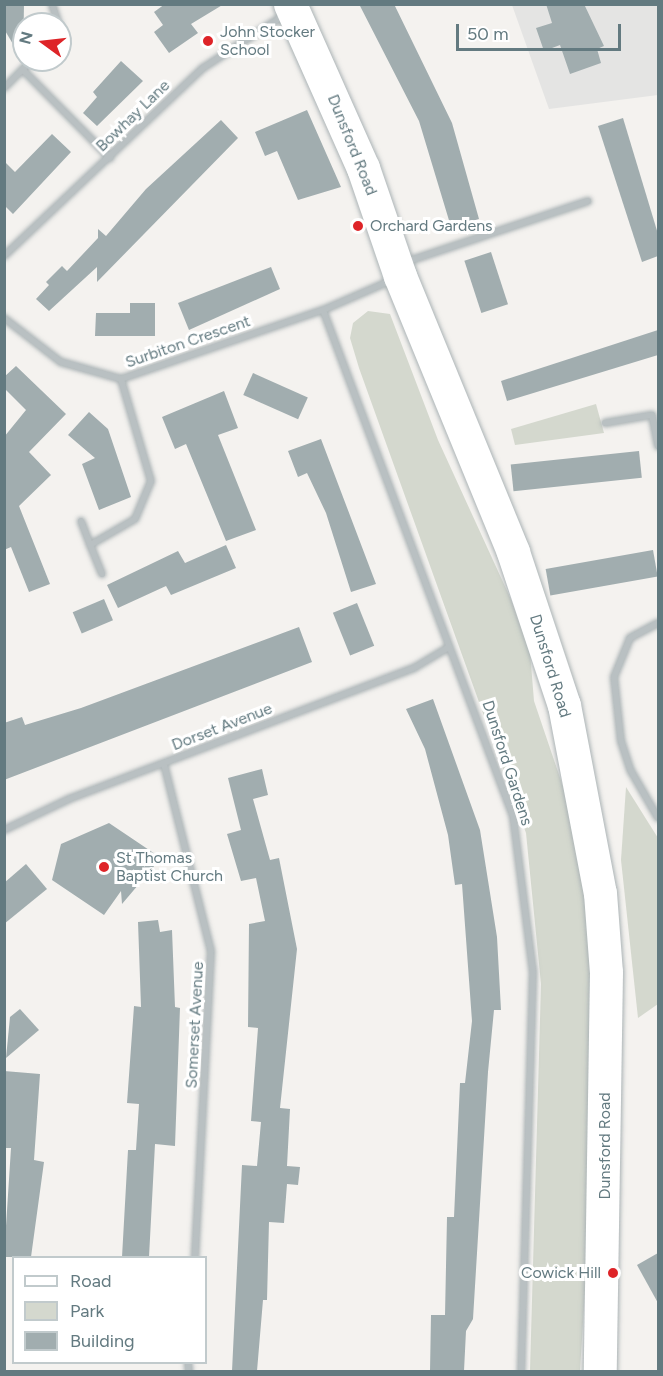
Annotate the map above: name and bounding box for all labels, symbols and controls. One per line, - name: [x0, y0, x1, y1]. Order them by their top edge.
- north arrow: [12, 12, 72, 72]
- scale bar: [459, 12, 624, 50]
- place label: John Stocker School: [220, 22, 315, 60]
- text: 50 m: [467, 23, 509, 45]
- text: N: [15, 29, 37, 46]
- marker: John Stocker School: [201, 34, 215, 48]
- street label: Bowhay Lane: [92, 76, 174, 156]
- street label: Dunsford Road: [323, 92, 381, 198]
- place label: Orchard Gardens: [370, 216, 493, 236]
- marker: Orchard Gardens: [351, 219, 365, 233]
- street label: Surbiton Crescent: [123, 312, 253, 372]
- street label: Dunsford Road: [525, 612, 575, 720]
- street label: Dunsford Gardens: [478, 698, 536, 828]
- street label: Dorset Avenue: [169, 699, 275, 755]
- place label: St Thomas Baptist Church: [116, 848, 223, 886]
- marker: St Thomas Baptist Church: [97, 860, 111, 874]
- street label: Somerset Avenue: [182, 961, 208, 1089]
- street label: Dunsford Road: [595, 1092, 615, 1200]
- legend: [12, 1256, 207, 1364]
- place label: Cowick Hill: [521, 1263, 601, 1283]
- marker: Cowick Hill: [606, 1266, 620, 1280]
- text: Road: [70, 1270, 111, 1292]
- text: Park: [70, 1300, 104, 1322]
- text: Building: [70, 1330, 135, 1352]

